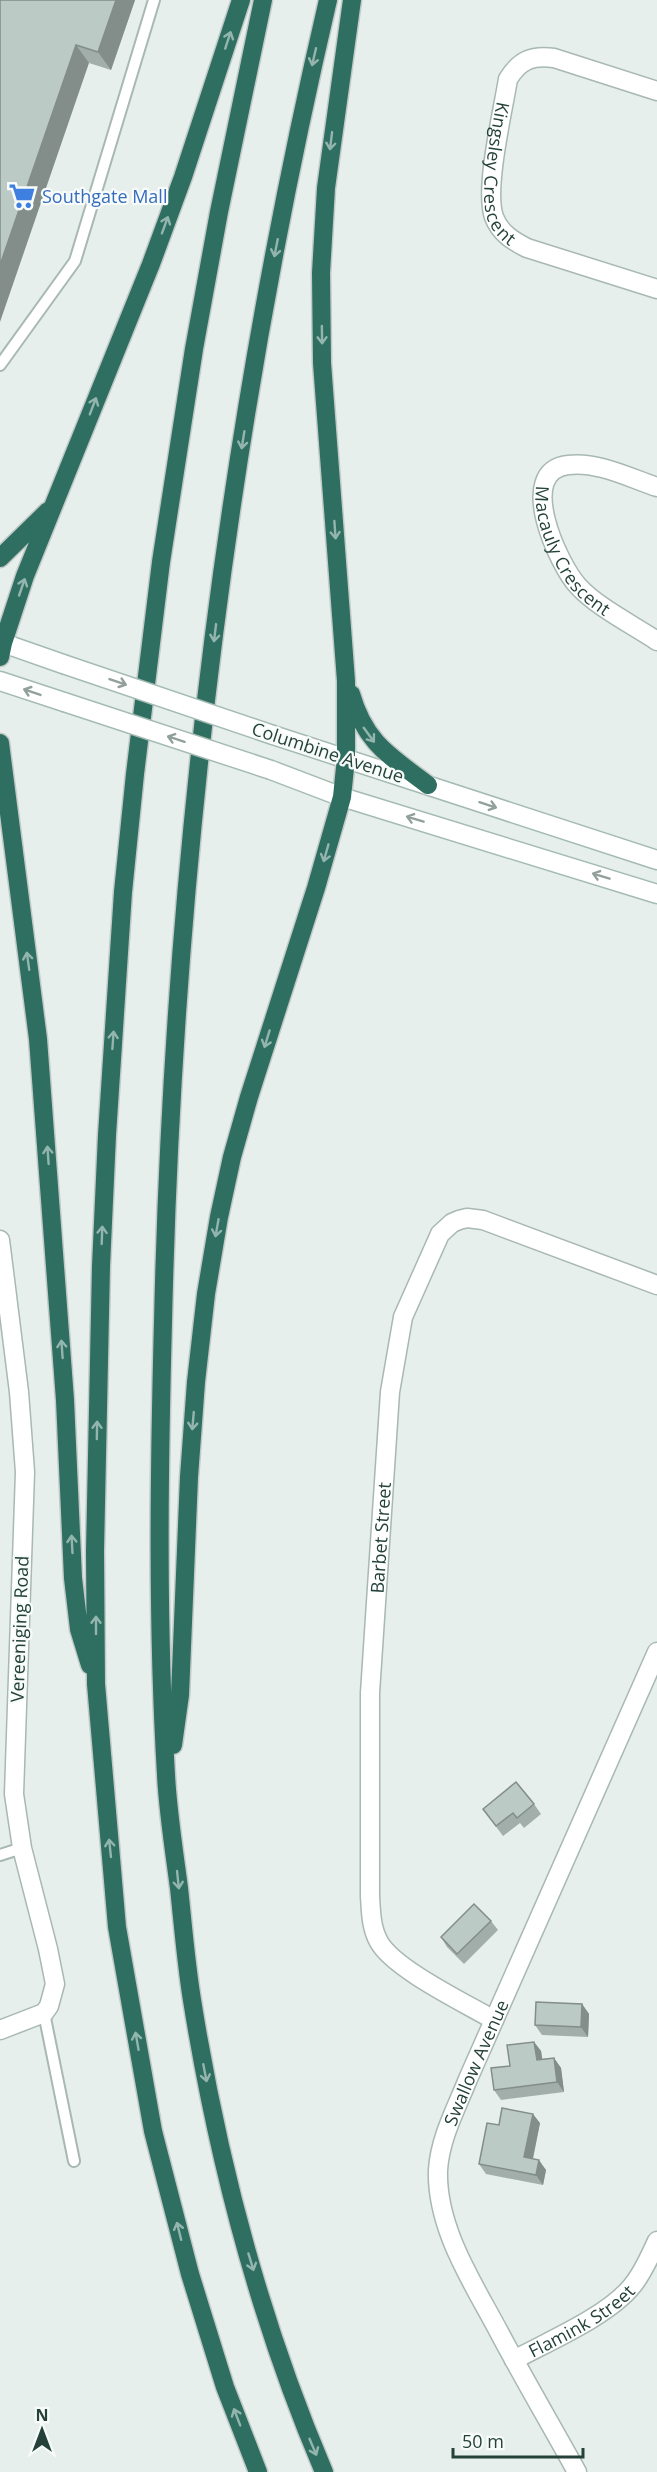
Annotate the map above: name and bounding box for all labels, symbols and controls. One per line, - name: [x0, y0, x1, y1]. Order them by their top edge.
- one-way arrow: [223, 31, 234, 50]
- one-way arrow: [308, 47, 320, 66]
- street label: Kingsley Crescent: [479, 100, 521, 250]
- one-way arrow: [326, 131, 337, 150]
- supermarket icon: Southgate Mall: [7, 181, 37, 211]
- place label: Southgate Mall: [42, 184, 167, 208]
- one-way arrow: [161, 216, 172, 235]
- one-way arrow: [270, 238, 281, 257]
- one-way arrow: [316, 325, 328, 345]
- one-way arrow: [88, 397, 99, 416]
- one-way arrow: [237, 430, 248, 450]
- street label: Macauly Crescent: [530, 485, 615, 621]
- one-way arrow: [330, 519, 341, 539]
- one-way arrow: [17, 578, 28, 597]
- one-way arrow: [210, 623, 221, 643]
- one-way arrow: [108, 678, 127, 689]
- one-way arrow: [23, 685, 42, 696]
- street label: Columbine Avenue: [249, 716, 407, 788]
- one-way arrow: [363, 726, 375, 742]
- one-way arrow: [167, 733, 186, 744]
- one-way arrow: [478, 800, 497, 811]
- one-way arrow: [406, 813, 425, 824]
- one-way arrow: [320, 844, 331, 863]
- one-way arrow: [592, 870, 611, 881]
- one-way arrow: [22, 951, 33, 971]
- one-way arrow: [261, 1029, 272, 1048]
- one-way arrow: [107, 1031, 118, 1051]
- one-way arrow: [42, 1145, 53, 1165]
- one-way arrow: [211, 1217, 222, 1237]
- one-way arrow: [97, 1226, 108, 1246]
- one-way arrow: [56, 1340, 67, 1360]
- one-way arrow: [187, 1411, 198, 1430]
- one-way arrow: [91, 1421, 102, 1441]
- street label: Barbet Street: [365, 1481, 396, 1594]
- one-way arrow: [66, 1534, 77, 1554]
- street label: Vereeniging Road: [4, 1555, 34, 1703]
- one-way arrow: [90, 1616, 102, 1636]
- one-way arrow: [104, 1839, 115, 1859]
- one-way arrow: [172, 1869, 183, 1889]
- street label: Swallow Avenue: [438, 1996, 514, 2129]
- one-way arrow: [131, 2032, 142, 2051]
- one-way arrow: [200, 2062, 211, 2082]
- one-way arrow: [172, 2222, 184, 2241]
- one-way arrow: [246, 2252, 257, 2271]
- street label: Flamink Street: [524, 2279, 640, 2363]
- north arrow: [12, 2400, 72, 2460]
- text: N: [35, 2404, 49, 2426]
- one-way arrow: [231, 2409, 242, 2427]
- scale bar: [453, 2421, 584, 2459]
- text: 50 m: [462, 2429, 504, 2453]
- one-way arrow: [308, 2437, 320, 2455]

